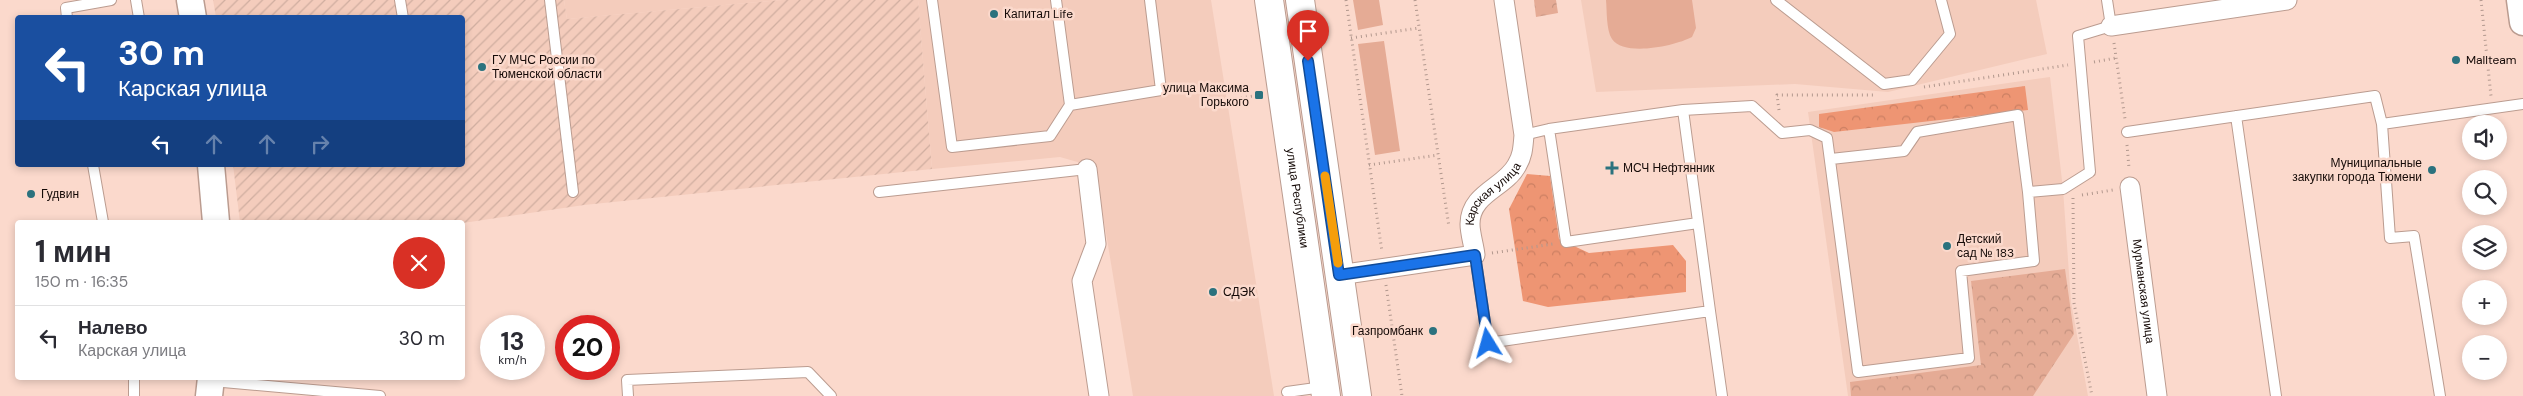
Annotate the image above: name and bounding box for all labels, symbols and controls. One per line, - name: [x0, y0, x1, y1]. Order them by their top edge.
- place label: Капитал Life: [1004, 6, 1073, 22]
- marker: Капитал Life: [988, 8, 1000, 20]
- pin: [1287, 10, 1329, 61]
- icon: arrive: [1294, 17, 1322, 45]
- text: 30 m: [118, 30, 205, 76]
- icon: left: [35, 35, 100, 100]
- place label: ГУ МЧС России по Тюменской области: [492, 52, 602, 82]
- place label: Mallteam: [2466, 52, 2517, 68]
- marker: Mallteam: [2450, 54, 2462, 66]
- marker: ГУ МЧС России по Тюменской области: [476, 61, 488, 73]
- text: Карская улица: [118, 74, 267, 103]
- place label: улица Максима Горького: [1163, 80, 1249, 110]
- marker: улица Максима Горького: [1253, 89, 1265, 101]
- map controls: [2462, 115, 2507, 380]
- button: sound: [2462, 115, 2507, 160]
- icon: left: [147, 130, 175, 158]
- icon: ahead: [200, 130, 228, 158]
- icon: ahead: [253, 130, 281, 158]
- icon: right: [306, 130, 334, 158]
- street label: улица Республики: [1282, 147, 1313, 249]
- place label: Муниципальные закупки города Тюмени: [2292, 155, 2422, 185]
- street label: Карская улица: [1462, 159, 1525, 226]
- place label: МСЧ Нефтянник: [1623, 160, 1715, 176]
- marker: МСЧ Нефтянник: [1605, 161, 1619, 175]
- marker: Муниципальные закупки города Тюмени: [2426, 164, 2438, 176]
- button: search: [2462, 170, 2507, 215]
- place label: Гудвин: [41, 186, 79, 202]
- marker: Гудвин: [25, 188, 37, 200]
- button: layers: [2462, 225, 2507, 270]
- place label: Детский сад № 183: [1957, 231, 2014, 261]
- text: 1 мин: [35, 232, 112, 271]
- button: close: [393, 237, 445, 289]
- street label: Мурманская улица: [2129, 238, 2158, 345]
- marker: Детский сад № 183: [1941, 240, 1953, 252]
- text: 150 m · 16:35: [35, 271, 128, 292]
- button: +: [2462, 280, 2507, 325]
- place label: СДЭК: [1223, 284, 1255, 300]
- marker: СДЭК: [1207, 286, 1219, 298]
- text: Налево: [78, 315, 148, 340]
- speed limit sign: 20: [555, 315, 620, 380]
- position arrow: [1461, 316, 1513, 368]
- place label: Газпромбанк: [1352, 323, 1424, 339]
- icon: left: [35, 324, 63, 352]
- text: 13: [500, 325, 525, 358]
- marker: Газпромбанк: [1427, 325, 1439, 337]
- text: 30 m: [399, 326, 445, 351]
- button: −: [2462, 335, 2507, 380]
- text: Карская улица: [78, 340, 186, 361]
- text: km/h: [498, 352, 527, 368]

